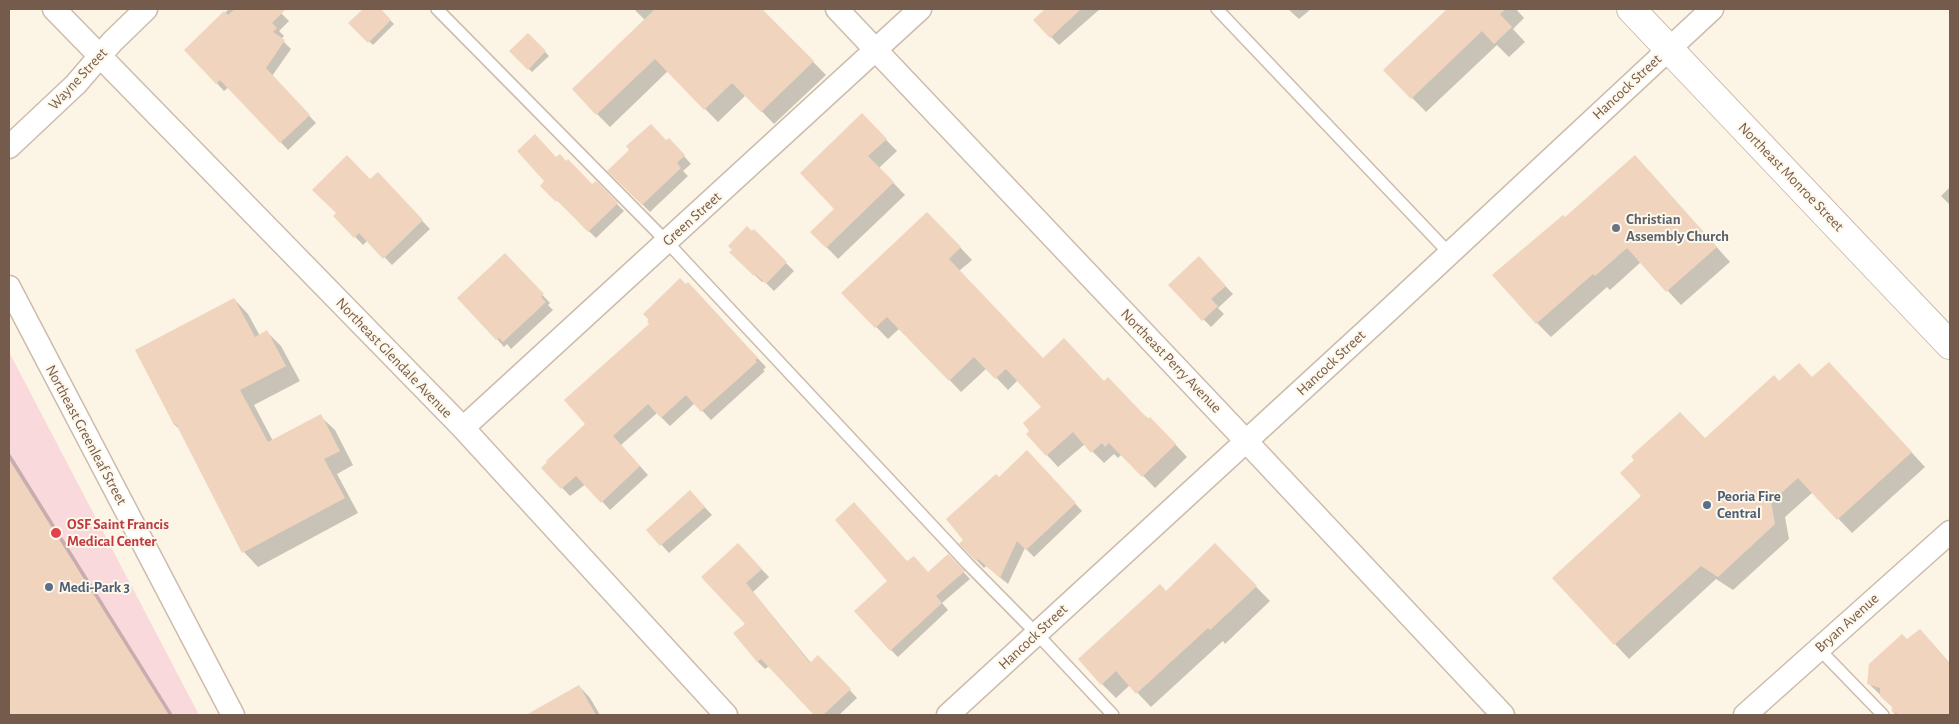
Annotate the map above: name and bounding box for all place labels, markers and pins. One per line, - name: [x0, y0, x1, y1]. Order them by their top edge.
- place label: Christian Assembly Church: [1626, 210, 1729, 245]
- marker: Christian Assembly Church: [1610, 222, 1622, 234]
- place label: Peoria Fire Central: [1717, 487, 1781, 522]
- marker: Peoria Fire Central: [1701, 499, 1713, 511]
- place label: OSF Saint Francis Medical Center: [67, 515, 169, 550]
- marker: OSF Saint Francis Medical Center: [49, 526, 63, 540]
- place label: Medi-Park 3: [59, 578, 130, 596]
- marker: Medi-Park 3: [43, 581, 55, 593]

